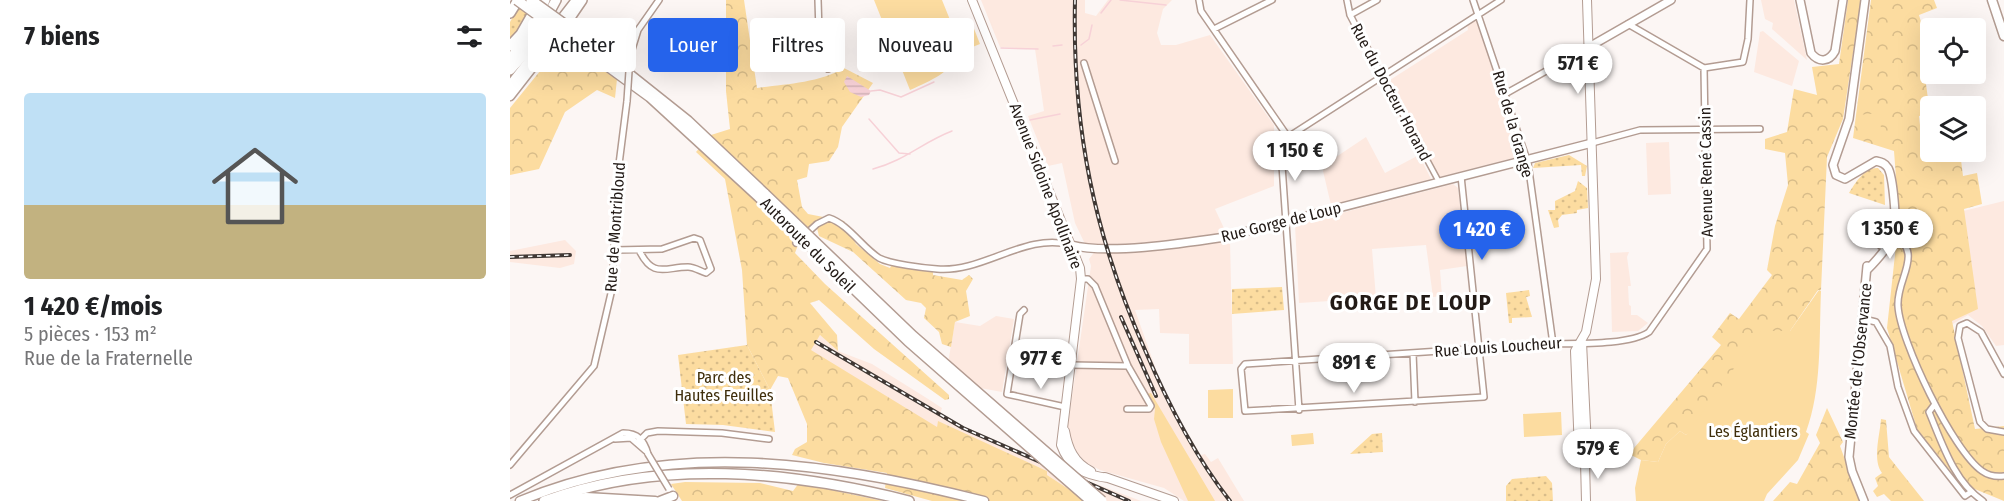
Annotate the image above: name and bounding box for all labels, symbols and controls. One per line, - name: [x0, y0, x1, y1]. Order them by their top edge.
- chip: Acheter: [528, 18, 636, 72]
- chip: Louer: [648, 18, 738, 72]
- chip: Filtres: [750, 18, 845, 72]
- chip: Nouveau: [857, 18, 974, 72]
- map controls: [1920, 18, 1986, 162]
- button: locate: [1920, 18, 1986, 84]
- icon: filters: [453, 20, 486, 53]
- street label: Rue du Docteur Horand: [1347, 20, 1435, 164]
- text: 7 biens: [24, 21, 100, 52]
- pin: 571 €: [1536, 44, 1620, 95]
- text: 571 €: [1557, 51, 1599, 75]
- street label: Rue de la Grange: [1489, 68, 1537, 180]
- button: layers: [1920, 96, 1986, 162]
- street label: Avenue Sidoine Apollinaire: [1006, 100, 1086, 272]
- street label: Avenue René Cassin: [1695, 107, 1717, 237]
- pin: 1 150 €: [1240, 131, 1350, 182]
- icon: home: [201, 132, 309, 240]
- text: 1 150 €: [1267, 138, 1323, 162]
- street label: Rue de Montribloud: [601, 161, 629, 293]
- street label: Autoroute du Soleil: [757, 194, 859, 296]
- street label: Rue Gorge de Loup: [1219, 198, 1343, 246]
- pin: 1 350 €: [1835, 209, 1945, 260]
- pin: 1 420 €: [1427, 210, 1537, 261]
- text: 1 350 €: [1861, 216, 1919, 240]
- text: 1 420 €: [1453, 217, 1511, 241]
- street label: Montée de l'Observance: [1840, 282, 1876, 440]
- district label: GORGE DE LOUP: [1330, 289, 1492, 316]
- text: 1 420 €/mois: [24, 291, 162, 322]
- text: 5 pièces · 153 m²: [24, 322, 157, 346]
- street label: Rue Louis Loucheur: [1434, 333, 1563, 361]
- pin: 977 €: [999, 339, 1083, 390]
- pin: 891 €: [1312, 343, 1396, 394]
- text: Rue de la Fraternelle: [24, 346, 193, 370]
- text: 977 €: [1020, 346, 1062, 370]
- text: 891 €: [1332, 350, 1376, 374]
- park label: Parc des Hautes Feuilles: [674, 368, 774, 405]
- park label: Les Églantiers: [1708, 422, 1798, 441]
- pin: 579 €: [1556, 429, 1640, 480]
- text: 579 €: [1577, 436, 1619, 460]

